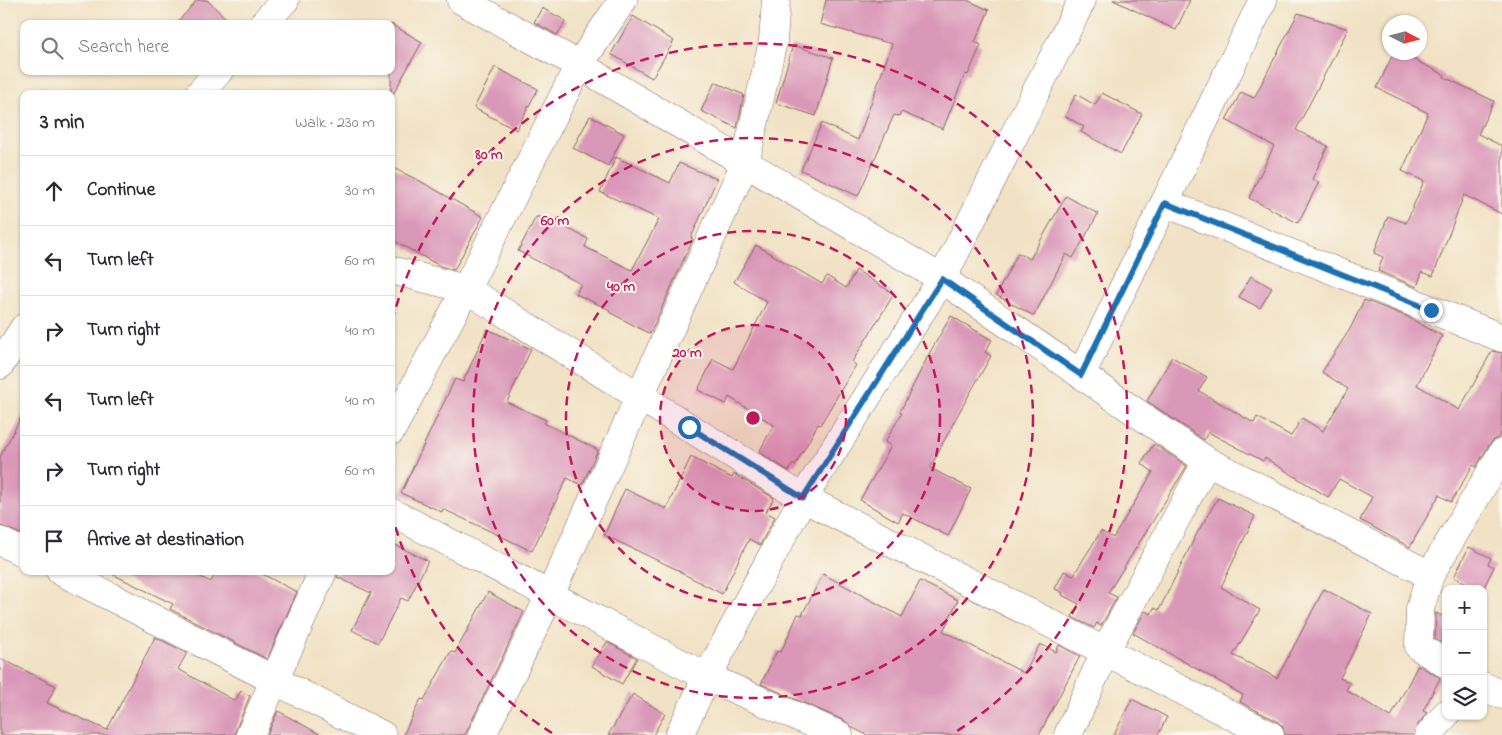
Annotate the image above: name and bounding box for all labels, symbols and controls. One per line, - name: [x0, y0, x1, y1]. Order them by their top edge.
- north arrow: [1382, 15, 1427, 60]
- search box: [20, 20, 395, 75]
- icon: search: [38, 34, 66, 62]
- text: Search here: [78, 34, 169, 61]
- text: 3 min: [40, 108, 84, 138]
- text: Walk · 230 m: [295, 111, 375, 135]
- text: 80 m: [474, 144, 503, 166]
- icon: ahead: [40, 177, 68, 205]
- text: Continue: [87, 177, 155, 204]
- text: 30 m: [345, 179, 375, 203]
- text: 60 m: [540, 210, 570, 232]
- icon: left: [40, 247, 68, 275]
- text: Turn left: [87, 247, 154, 274]
- text: 60 m: [345, 249, 375, 273]
- text: 40 m: [606, 276, 635, 298]
- route end: [1420, 299, 1443, 322]
- icon: right: [40, 317, 68, 345]
- text: Turn right: [87, 317, 160, 344]
- text: 40 m: [345, 319, 375, 343]
- text: 20 m: [671, 342, 702, 364]
- icon: left: [40, 387, 68, 415]
- text: Turn left: [87, 387, 154, 414]
- text: 40 m: [345, 389, 375, 413]
- centre of rings: [744, 409, 762, 427]
- route start: [678, 416, 701, 439]
- icon: right: [40, 457, 68, 485]
- text: Turn right: [87, 457, 160, 484]
- text: 60 m: [345, 459, 375, 483]
- icon: arrive: [40, 527, 68, 555]
- text: Arrive at destination: [87, 527, 244, 554]
- map controls: [1442, 585, 1487, 720]
- button: +: [1442, 585, 1487, 630]
- button: −: [1442, 630, 1487, 675]
- button: layers: [1442, 675, 1487, 720]

